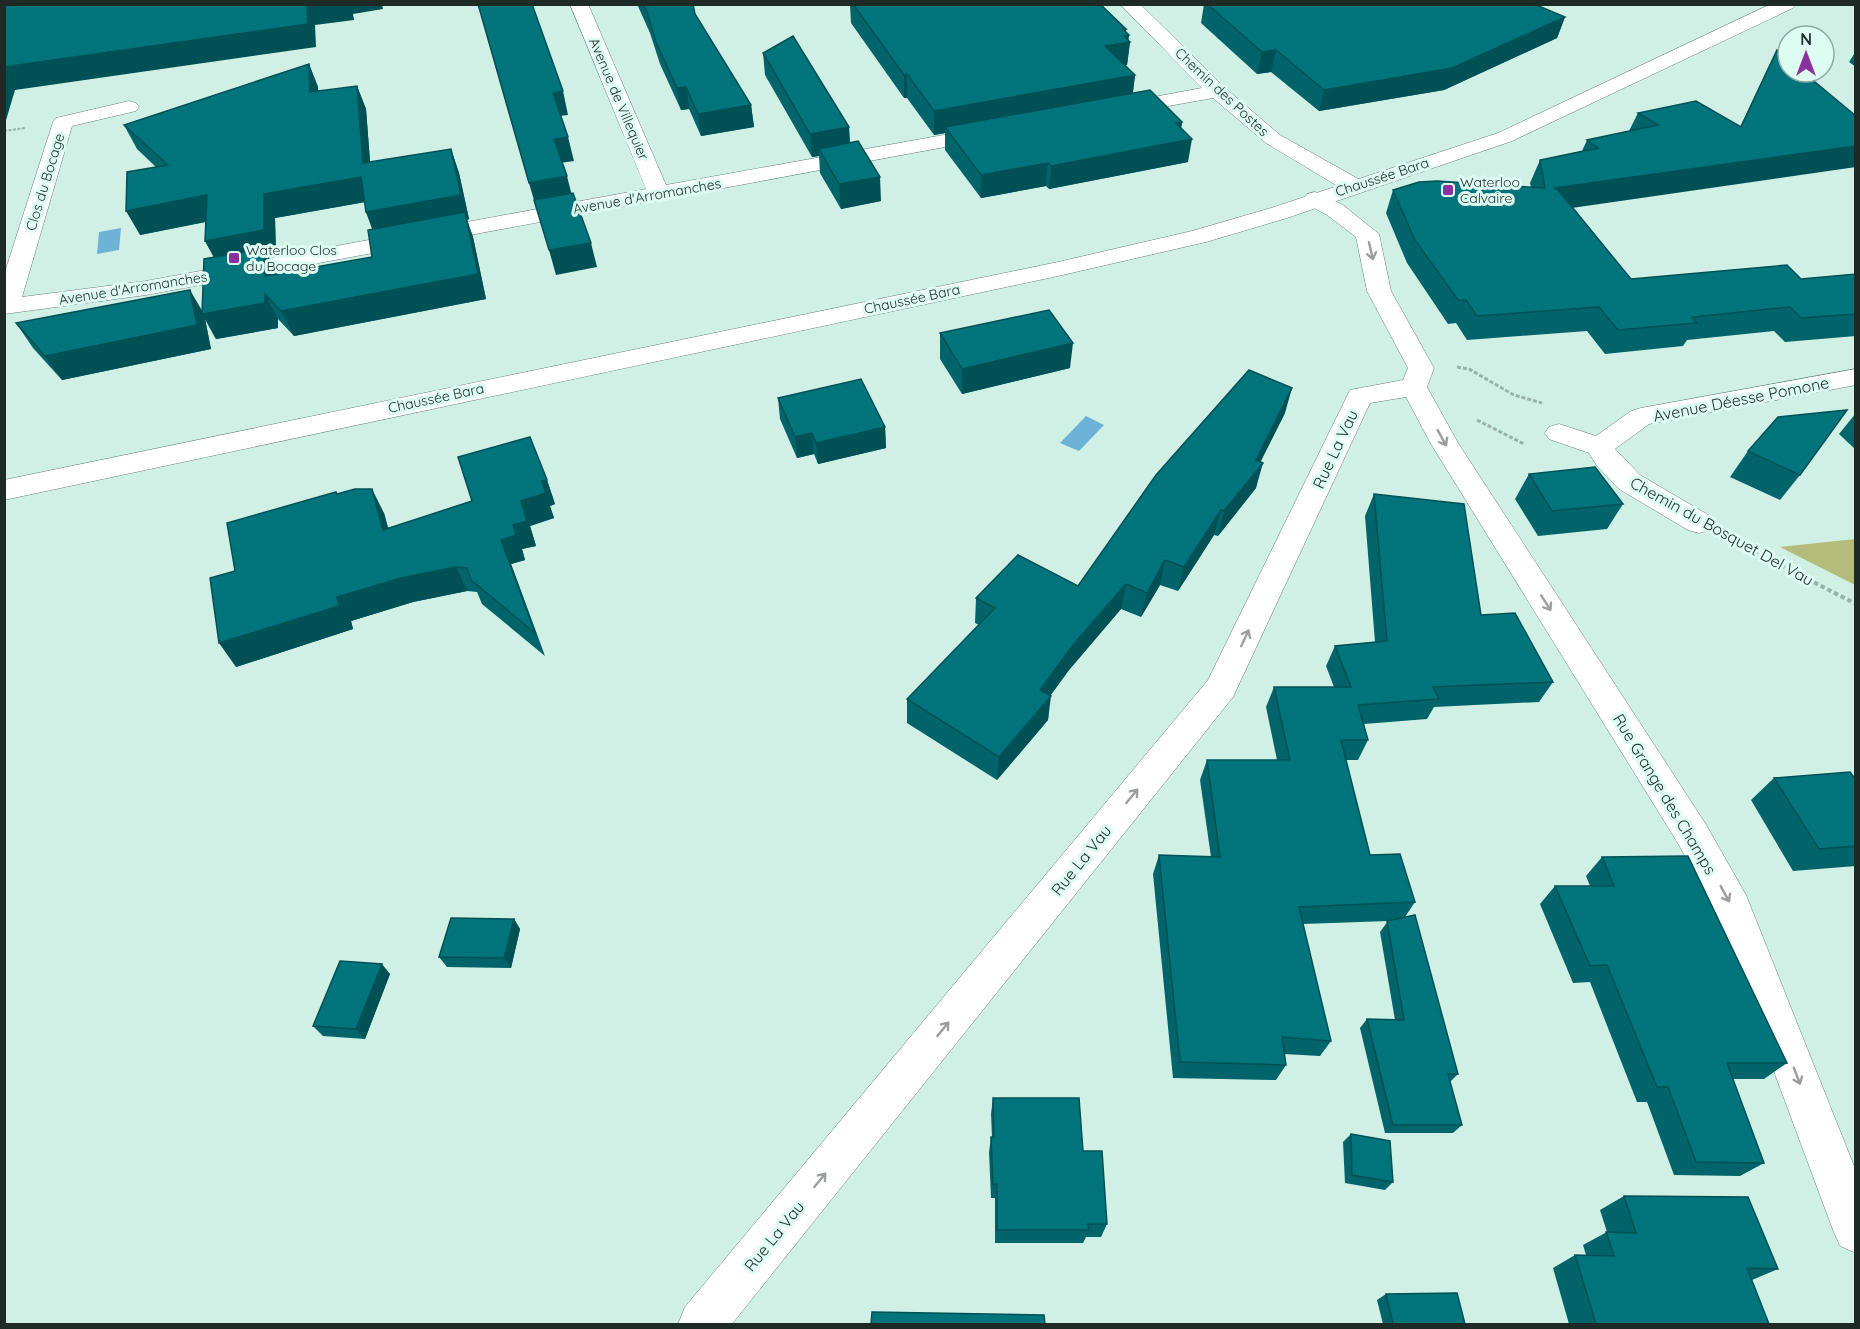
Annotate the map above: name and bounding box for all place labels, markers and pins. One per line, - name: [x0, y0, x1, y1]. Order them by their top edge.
- place label: Waterloo Calvaire: [1460, 173, 1520, 207]
- marker: Waterloo Calvaire: [1441, 183, 1455, 197]
- place label: Waterloo Clos du Bocage: [246, 241, 337, 275]
- marker: Waterloo Clos du Bocage: [227, 251, 241, 265]

